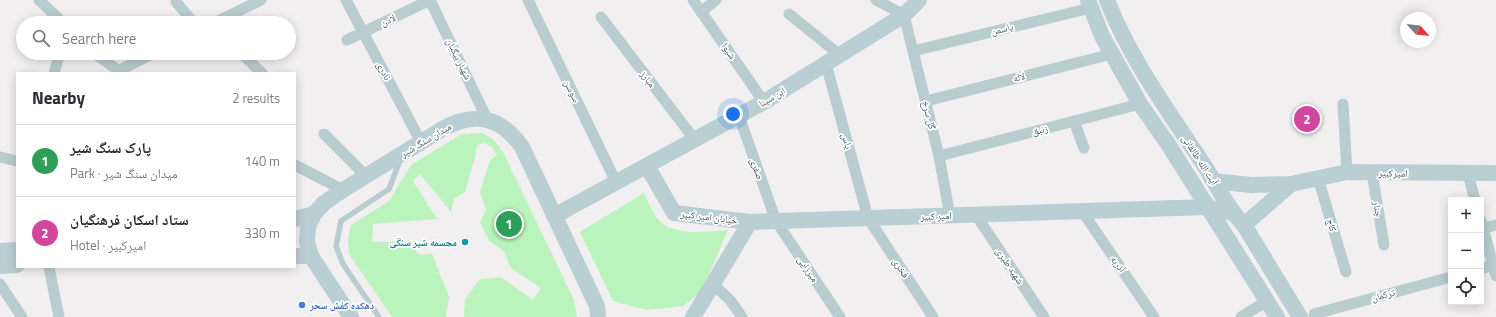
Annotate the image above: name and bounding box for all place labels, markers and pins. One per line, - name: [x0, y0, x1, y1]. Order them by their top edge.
- pin: 2: [1294, 104, 1320, 134]
- pin: 1: [496, 209, 522, 239]
- place label: مجسمه شیر سنگی: [390, 235, 457, 250]
- marker: مجسمه شیر سنگی: [460, 237, 470, 247]
- place label: دهکده کفش سحر: [309, 298, 374, 313]
- marker: دهکده کفش سحر: [297, 300, 307, 310]

